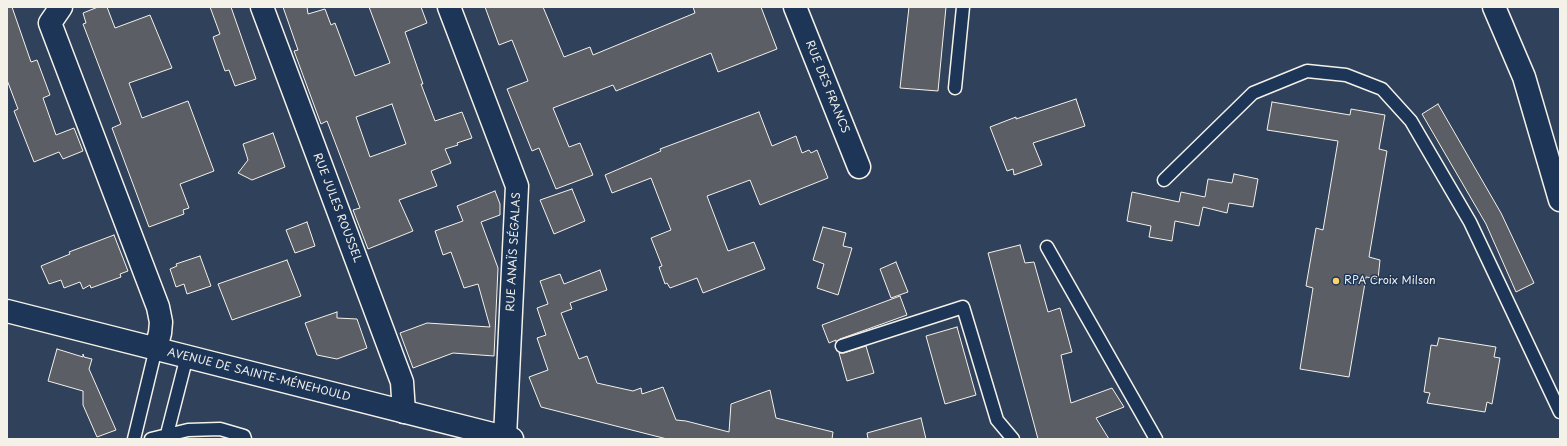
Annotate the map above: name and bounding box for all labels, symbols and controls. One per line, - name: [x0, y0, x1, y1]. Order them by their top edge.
- street label: RUE DES FRANCS: [802, 39, 852, 135]
- street label: RUE JULES ROUSSEL: [310, 151, 364, 265]
- street label: RUE ANAÏS SÉGALAS: [504, 192, 524, 312]
- place label: RPA Croix Milson: [1344, 274, 1436, 288]
- marker: RPA Croix Milson: [1331, 276, 1341, 286]
- street label: AVENUE DE SAINTE-MÉNEHOULD: [166, 346, 352, 404]

